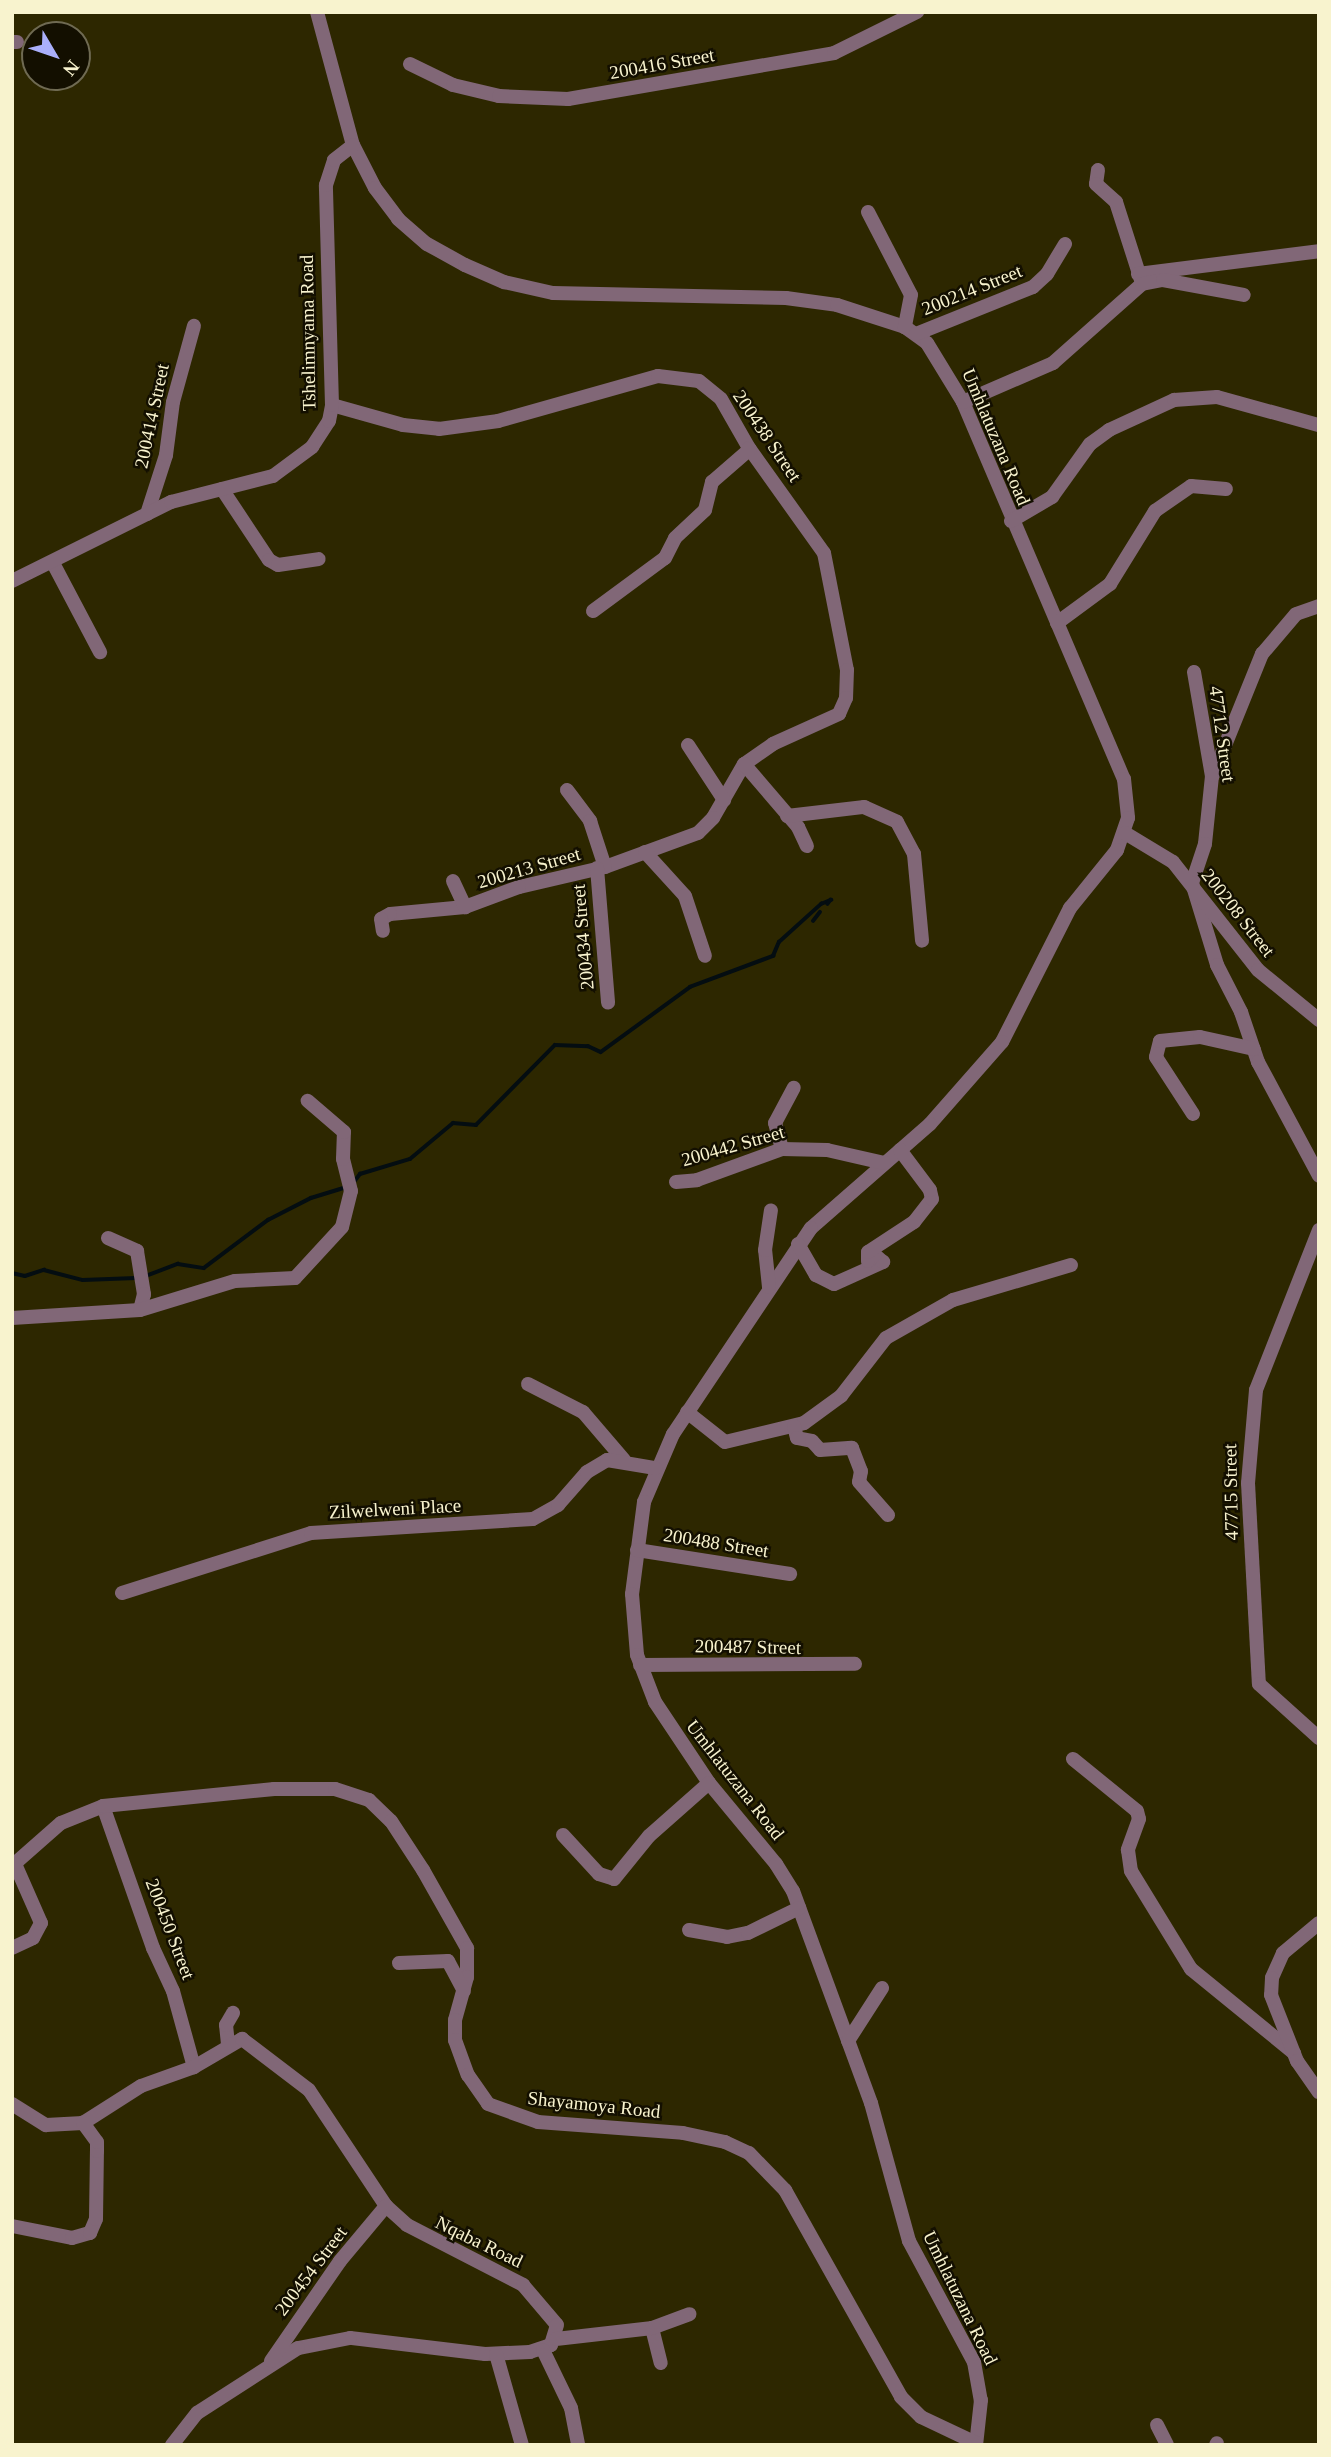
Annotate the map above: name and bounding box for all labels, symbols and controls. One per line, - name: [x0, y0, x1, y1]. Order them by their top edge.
- north arrow: [21, 21, 91, 91]
- street label: 200416 Street: [608, 44, 716, 84]
- text: N: [59, 56, 84, 80]
- street label: Tshelimnyama Road: [295, 255, 321, 411]
- street label: 200214 Street: [919, 260, 1025, 320]
- street label: 200414 Street: [130, 362, 174, 470]
- street label: Umhlatuzana Road: [957, 365, 1035, 509]
- street label: 200438 Street: [728, 386, 806, 486]
- street label: 47712 Street: [1204, 685, 1240, 783]
- street label: 200213 Street: [475, 842, 583, 894]
- street label: 200208 Street: [1196, 864, 1280, 962]
- street label: 200434 Street: [567, 883, 599, 991]
- street label: 200442 Street: [679, 1120, 787, 1172]
- street label: 47715 Street: [1219, 1444, 1243, 1540]
- street label: Zilwelweni Place: [328, 1494, 462, 1524]
- street label: 200488 Street: [662, 1523, 770, 1563]
- street label: 200487 Street: [695, 1635, 801, 1659]
- street label: Umhlatuzana Road: [681, 1715, 789, 1845]
- street label: 200450 Street: [140, 1875, 200, 1983]
- street label: Shayamoya Road: [526, 2087, 662, 2123]
- street label: Nqaba Road: [432, 2211, 526, 2273]
- street label: 200454 Street: [270, 2222, 352, 2320]
- street label: Umhlatuzana Road: [918, 2227, 1002, 2369]

